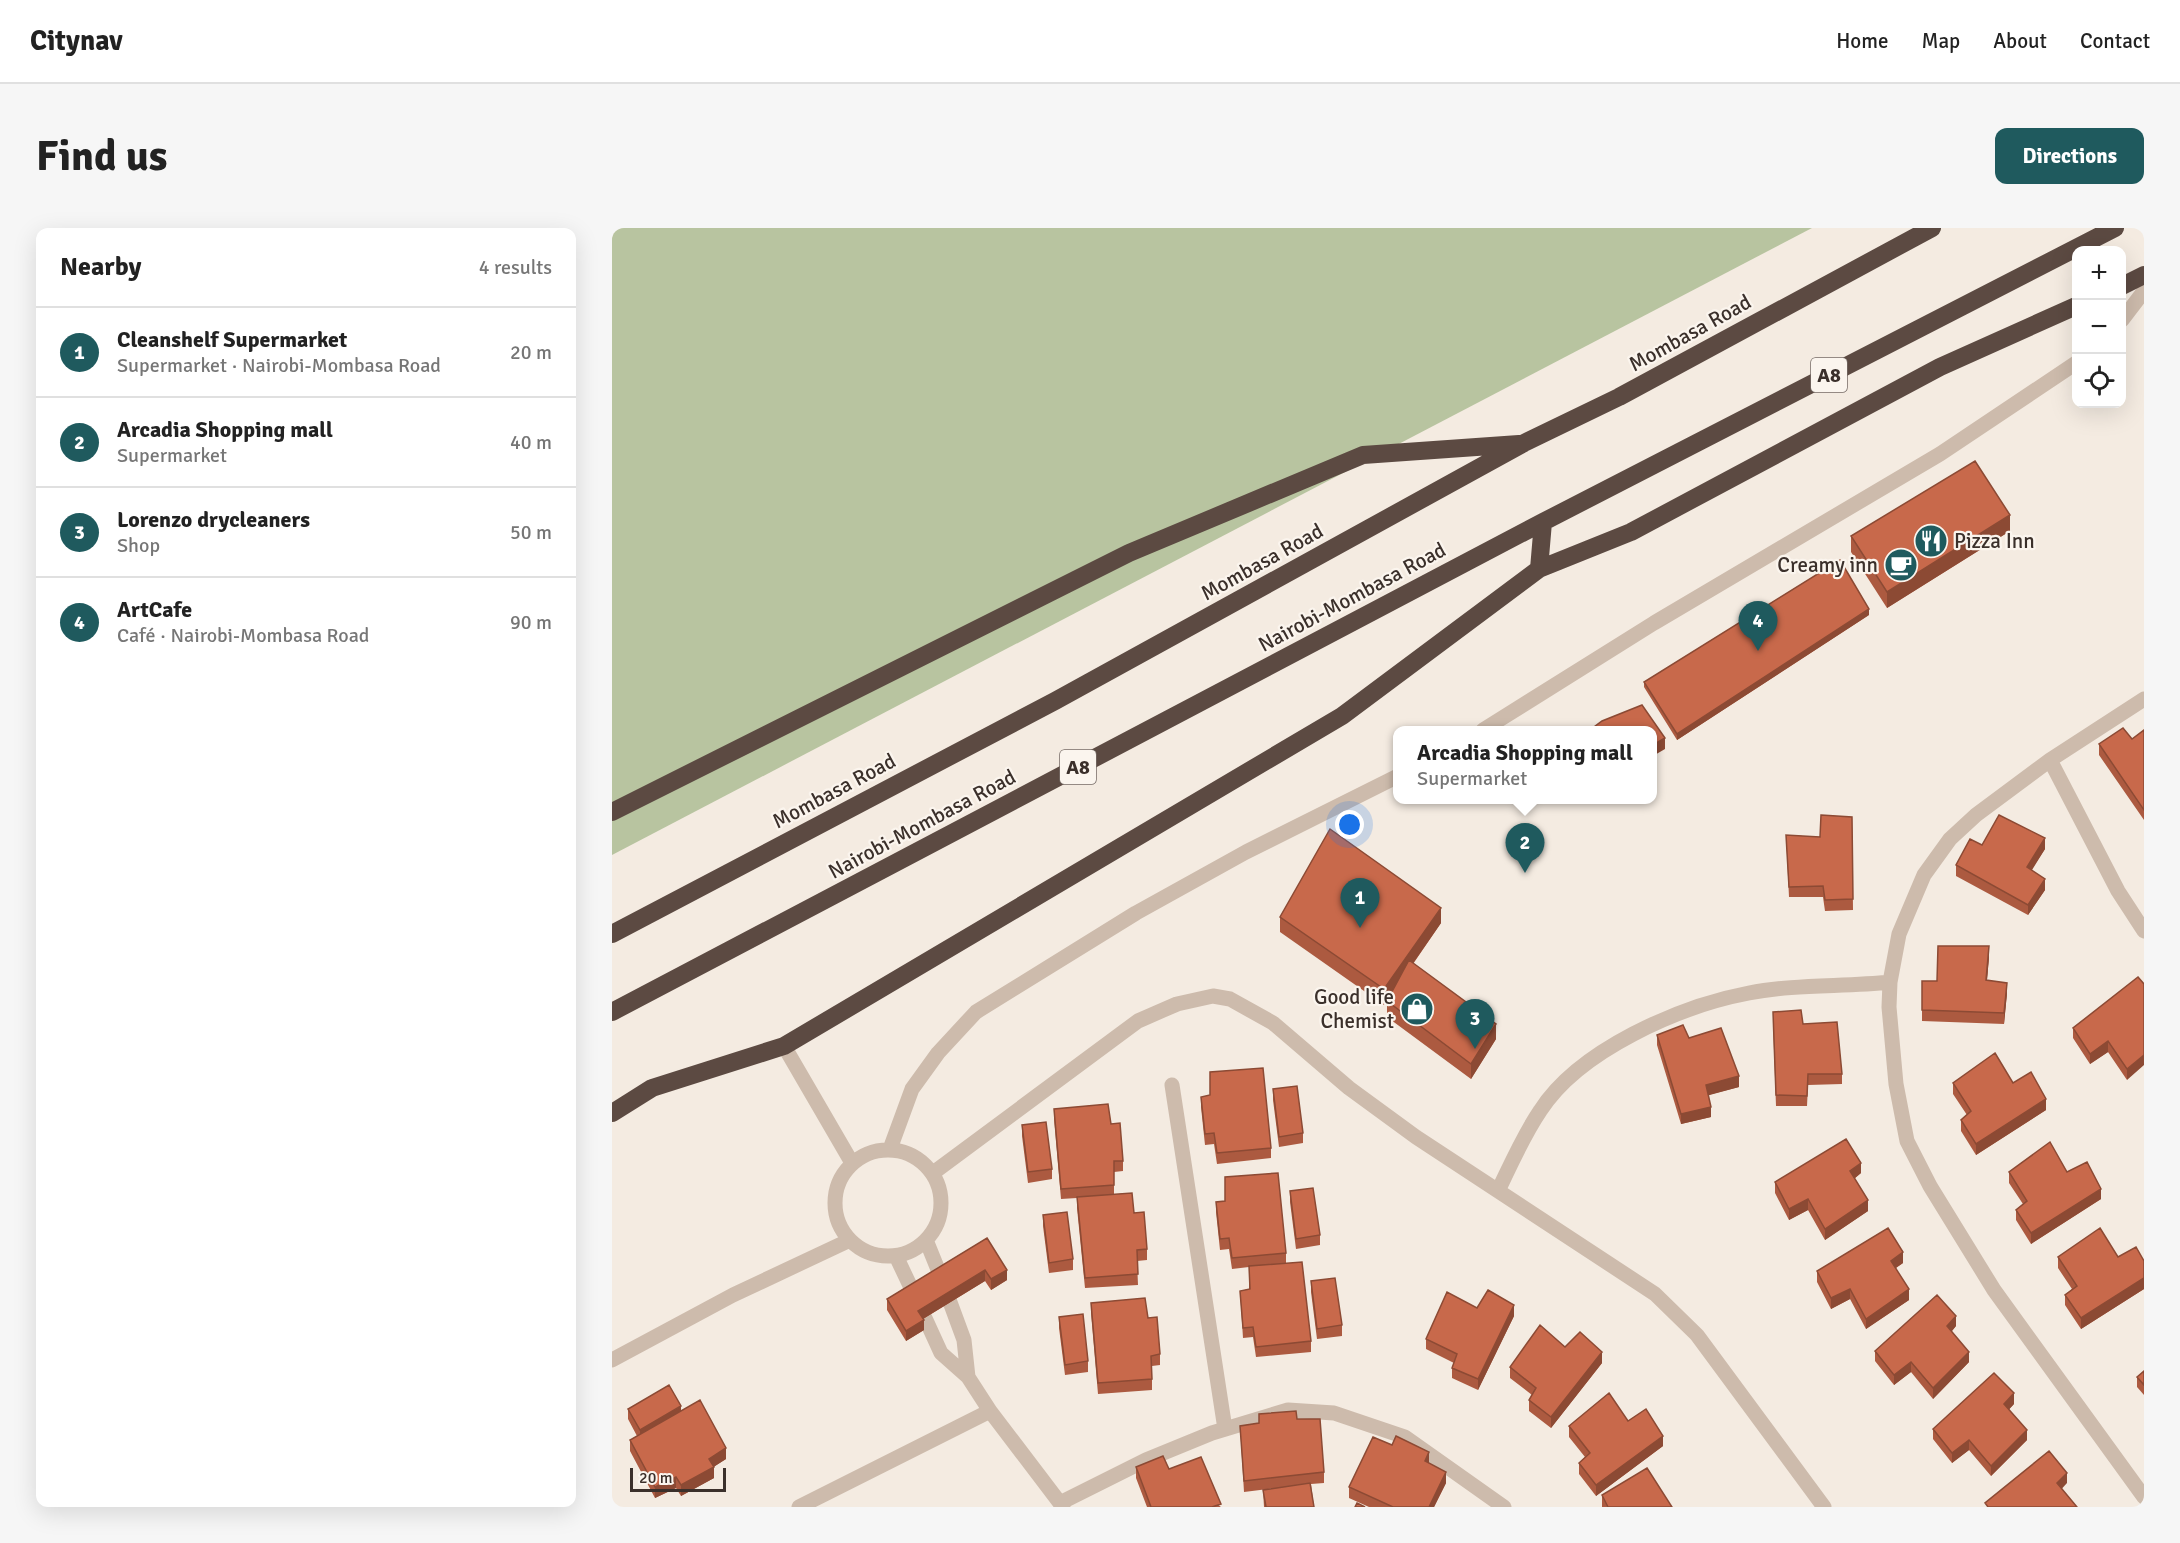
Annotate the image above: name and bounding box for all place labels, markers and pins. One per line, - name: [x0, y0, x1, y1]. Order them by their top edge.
- restaurant icon: Pizza Inn: [1913, 523, 1949, 559]
- place label: Pizza Inn: [1954, 528, 2035, 554]
- cafe icon: Creamy inn: [1883, 547, 1919, 583]
- place label: Creamy inn: [1777, 552, 1878, 578]
- pin: 4: [1738, 602, 1778, 651]
- pin: 2: [1506, 824, 1544, 873]
- pin: 1: [1340, 878, 1380, 928]
- place label: Good life Chemist: [1314, 984, 1394, 1034]
- shop icon: Good life Chemist: [1399, 991, 1435, 1027]
- pin: 3: [1456, 1000, 1494, 1049]

